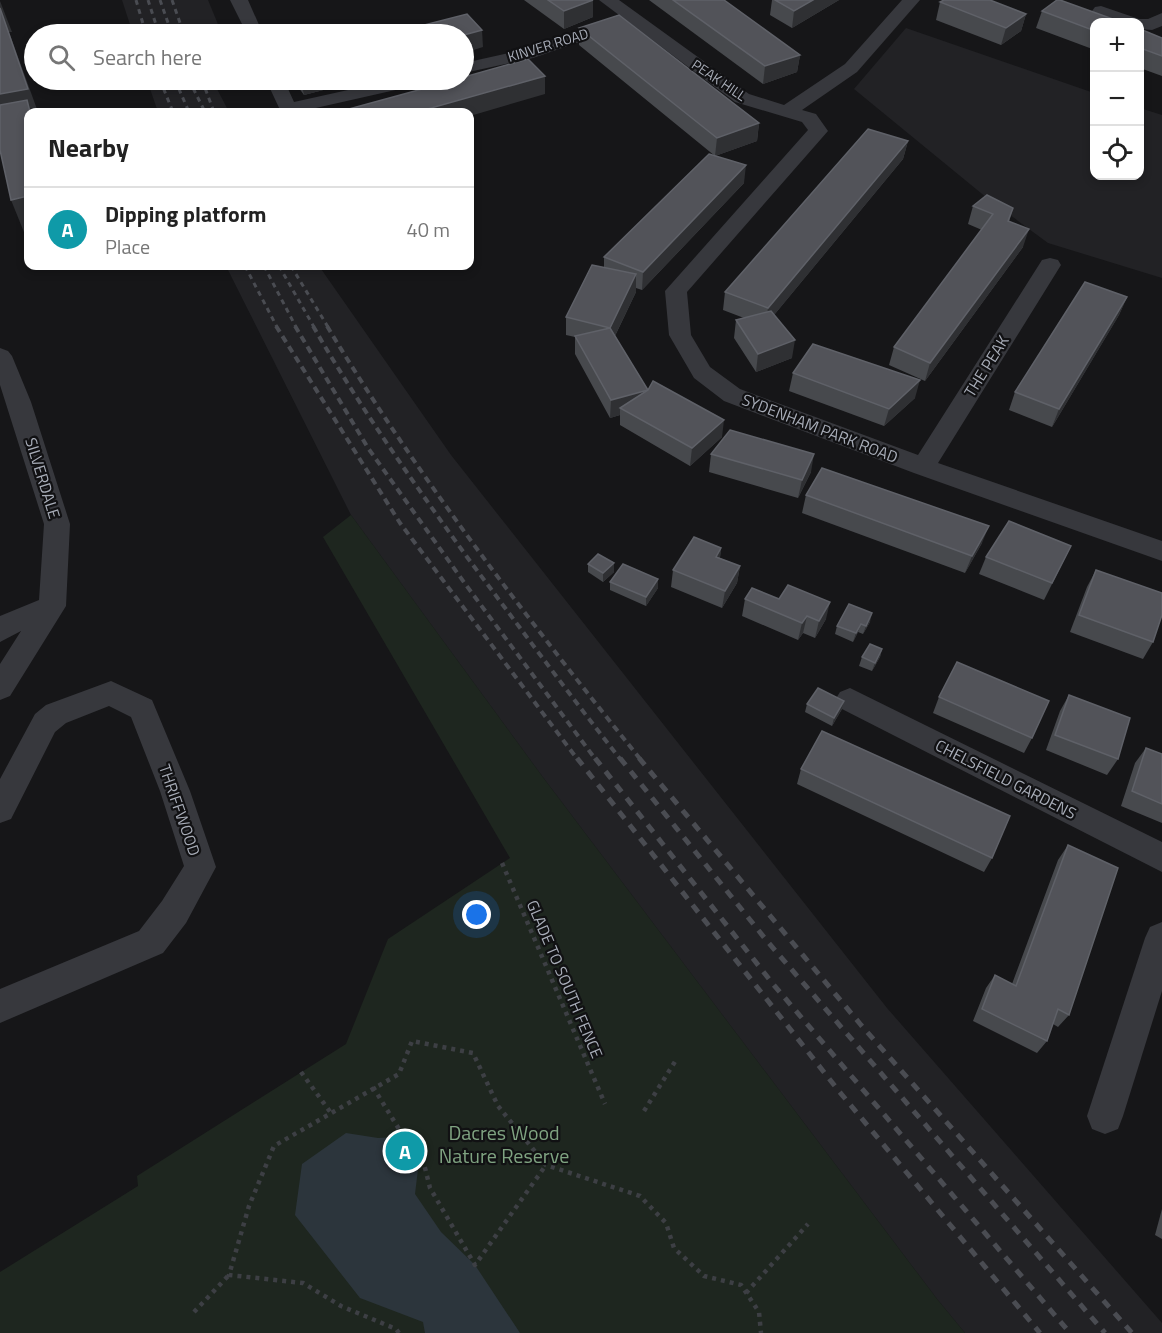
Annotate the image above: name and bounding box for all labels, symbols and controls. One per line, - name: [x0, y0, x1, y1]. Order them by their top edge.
- map controls: [1090, 18, 1144, 180]
- button: +: [1090, 18, 1144, 72]
- street label: KINVER ROAD: [505, 22, 591, 67]
- search box: [24, 24, 474, 90]
- text: Search here: [93, 40, 202, 74]
- icon: search: [45, 41, 78, 74]
- street label: PEAK HILL: [688, 54, 751, 106]
- button: −: [1090, 72, 1144, 126]
- button: locate: [1090, 126, 1144, 180]
- text: Nearby: [48, 128, 129, 167]
- text: Dipping platform: [105, 197, 266, 231]
- text: A: [61, 214, 74, 245]
- text: 40 m: [406, 214, 450, 245]
- text: Place: [105, 231, 150, 262]
- street label: THE PEAK: [958, 331, 1014, 401]
- street label: SYDENHAM PARK ROAD: [738, 387, 902, 469]
- street label: SILVERDALE: [19, 435, 67, 522]
- street label: CHELSFIELD GARDENS: [931, 733, 1081, 825]
- street label: THRIFFWOOD: [153, 761, 207, 859]
- street label: GLADE TO SOUTH FENCE: [521, 896, 609, 1062]
- your location: [462, 900, 491, 929]
- park label: Dacres Wood Nature Reserve: [439, 1117, 569, 1171]
- pin: A: [386, 1128, 424, 1174]

